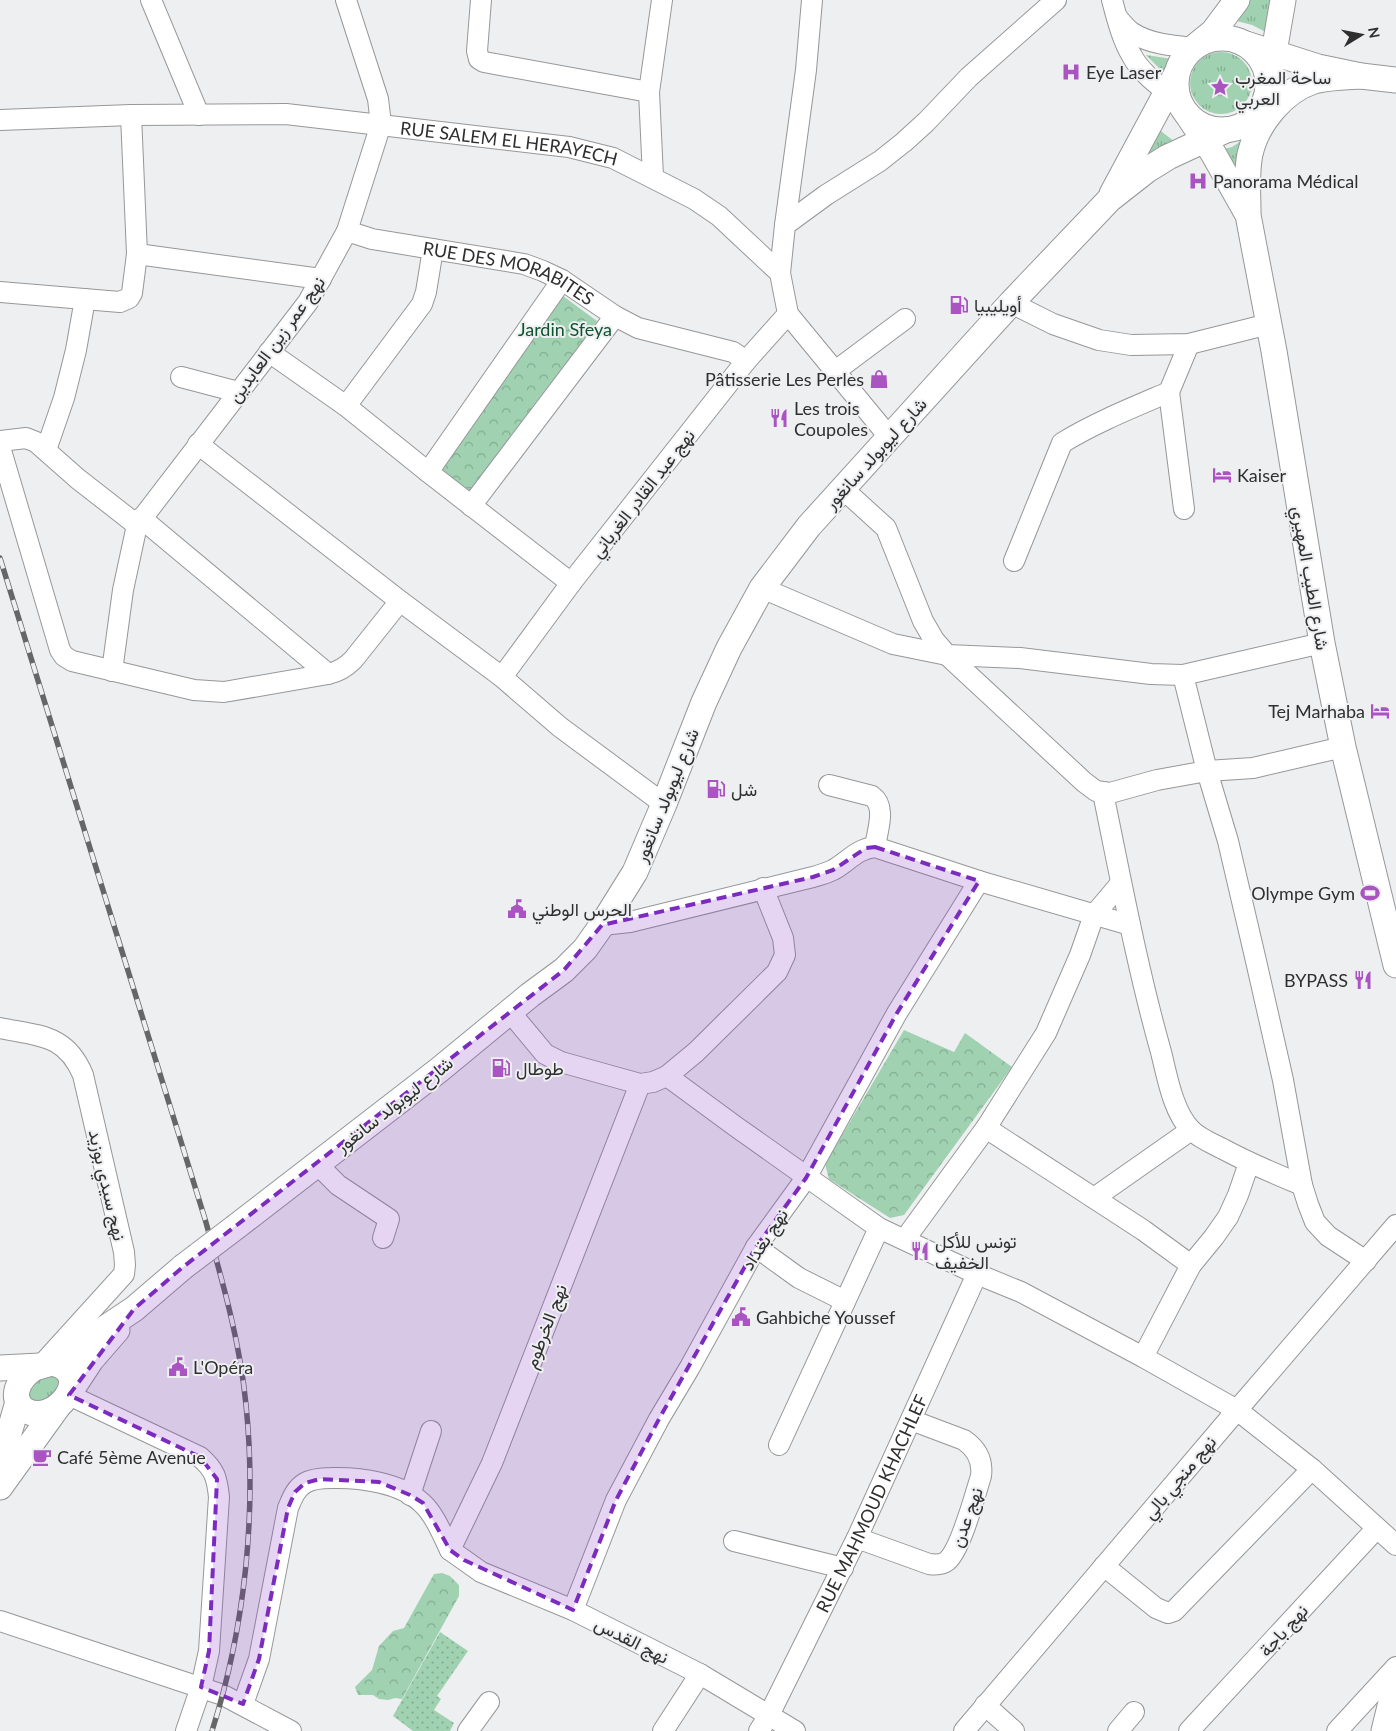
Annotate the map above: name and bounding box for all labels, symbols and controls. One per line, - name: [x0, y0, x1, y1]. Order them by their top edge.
- north arrow: [1336, 10, 1386, 60]
- text: N: [1365, 26, 1384, 39]
- hospital icon: Eye Laser: [1060, 61, 1082, 83]
- place label: Eye Laser: [1086, 61, 1162, 83]
- place label: ساحة المغرب العربي: [1235, 66, 1331, 114]
- place icon: ساحة المغرب العربي: [1209, 76, 1231, 98]
- street label: RUE SALEM EL HERAYECH: [399, 116, 620, 170]
- hospital icon: Panorama Médical: [1187, 170, 1209, 192]
- place label: Panorama Médical: [1213, 170, 1359, 192]
- street label: RUE DES MORABITES: [421, 237, 598, 310]
- street label: نهج عمر زين العابدين: [223, 272, 331, 408]
- fuel station icon: أويليبيا: [948, 294, 970, 316]
- place label: أويليبيا: [974, 294, 1022, 317]
- park label: Jardin Sfeya: [518, 318, 612, 340]
- place label: Pâtisserie Les Perles: [705, 368, 864, 390]
- shop icon: Pâtisserie Les Perles: [868, 368, 890, 390]
- street label: شارع ليوبولد سانغور: [818, 393, 932, 515]
- place label: Les trois Coupoles: [794, 397, 868, 440]
- restaurant icon: Les trois Coupoles: [768, 407, 790, 429]
- street label: نهج عبد القادر الغرياني: [585, 424, 703, 565]
- hotel icon: Kaiser: [1211, 464, 1233, 486]
- place label: Kaiser: [1237, 464, 1286, 486]
- street label: شارع الطيب المهيري: [1283, 504, 1334, 652]
- place label: Tej Marhaba: [1268, 700, 1365, 722]
- hotel icon: Tej Marhaba: [1369, 700, 1391, 722]
- street label: شارع ليوبولد سانغور: [629, 725, 705, 867]
- fuel station icon: شل: [705, 778, 727, 800]
- place label: شل: [731, 778, 757, 801]
- place label: Olympe Gym: [1251, 882, 1355, 904]
- sports icon: Olympe Gym: [1359, 882, 1381, 904]
- public building icon: الحرس الوطني: [506, 898, 528, 920]
- place label: الحرس الوطني: [532, 898, 632, 925]
- place label: BYPASS: [1284, 969, 1348, 991]
- restaurant icon: BYPASS: [1352, 969, 1374, 991]
- street label: شارع ليوبولد سانغور: [330, 1051, 458, 1159]
- fuel station icon: طوطال: [490, 1057, 512, 1079]
- place label: طوطال: [516, 1057, 564, 1080]
- street label: نهج سيدي بوزيد: [80, 1127, 131, 1244]
- street label: نهج بغداد: [736, 1204, 794, 1275]
- place label: تونس للأكل الخفيف: [935, 1230, 1017, 1273]
- restaurant icon: تونس للأكل الخفيف: [909, 1240, 931, 1262]
- street label: نهج الخرطوم: [519, 1281, 573, 1372]
- public building icon: Gahbiche Youssef: [730, 1306, 752, 1328]
- place label: Gahbiche Youssef: [756, 1306, 896, 1328]
- public building icon: L'Opéra: [167, 1356, 189, 1378]
- place label: L'Opéra: [193, 1356, 253, 1378]
- street label: RUE MAHMOUD KHACHLEF: [811, 1391, 932, 1616]
- street label: نهج منجي بالي: [1138, 1431, 1224, 1526]
- cafe icon: Café 5ème Avenue: [31, 1446, 53, 1468]
- place label: Café 5ème Avenue: [57, 1446, 206, 1468]
- street label: نهج عدن: [945, 1484, 989, 1551]
- street label: نهج باجة: [1254, 1599, 1314, 1662]
- street label: نهج القدس: [590, 1612, 673, 1670]

